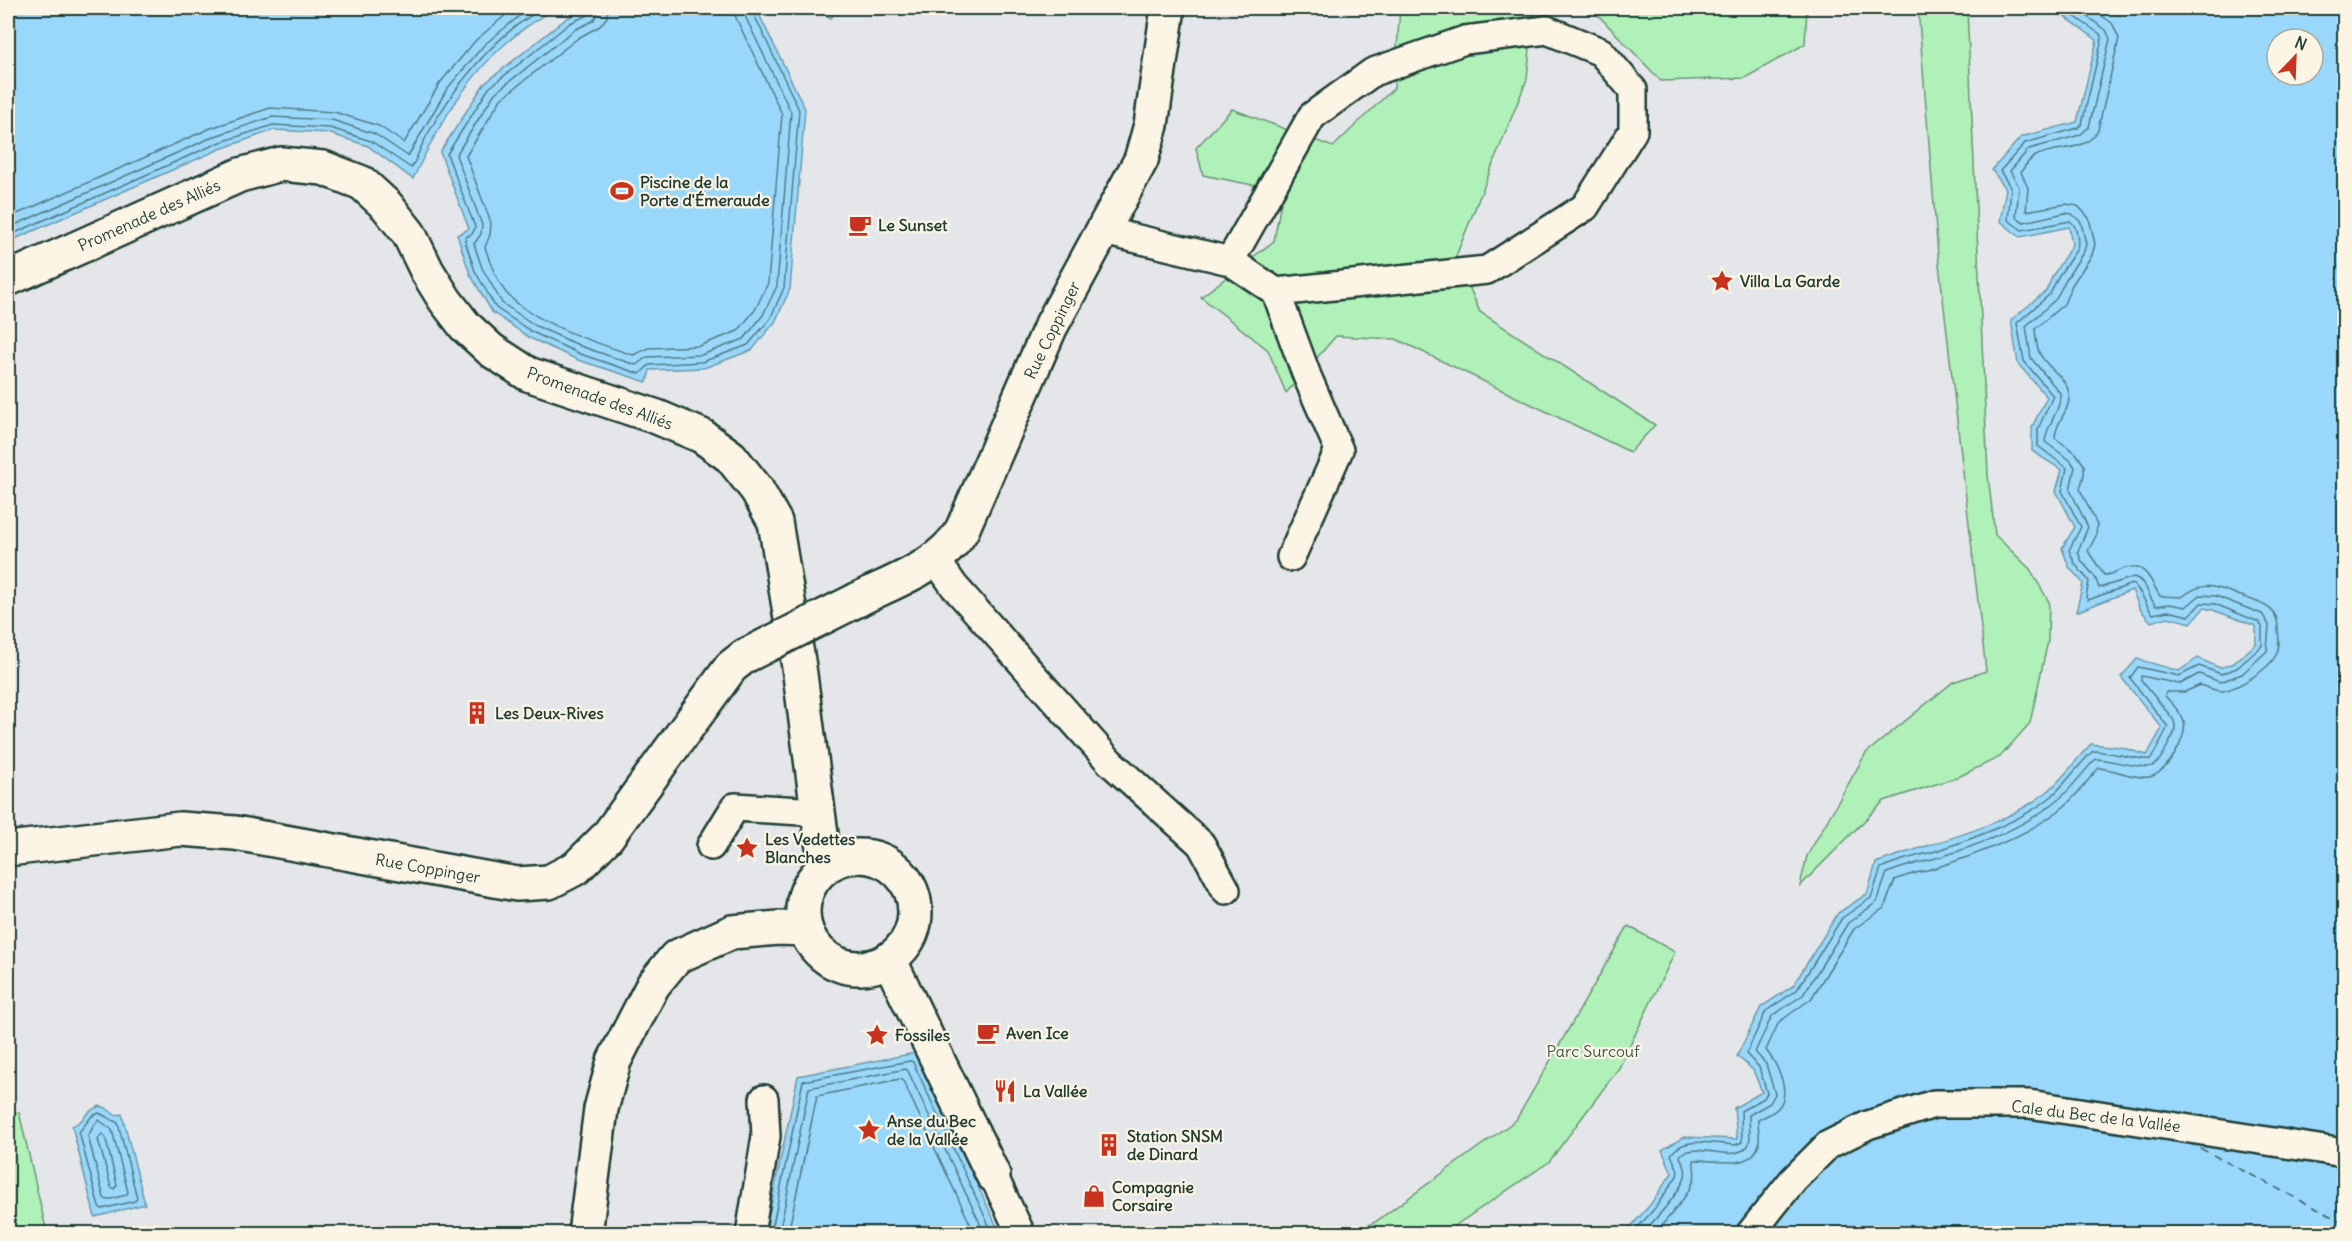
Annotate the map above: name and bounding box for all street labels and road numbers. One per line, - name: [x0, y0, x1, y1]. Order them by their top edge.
- street label: Promenade des Alliés: [75, 175, 223, 255]
- street label: Rue Coppinger: [1020, 277, 1084, 382]
- street label: Promenade des Alliés: [524, 362, 676, 434]
- street label: Rue Coppinger: [374, 849, 483, 887]
- street label: Cale du Bec de la Vallée: [2010, 1096, 2182, 1136]

